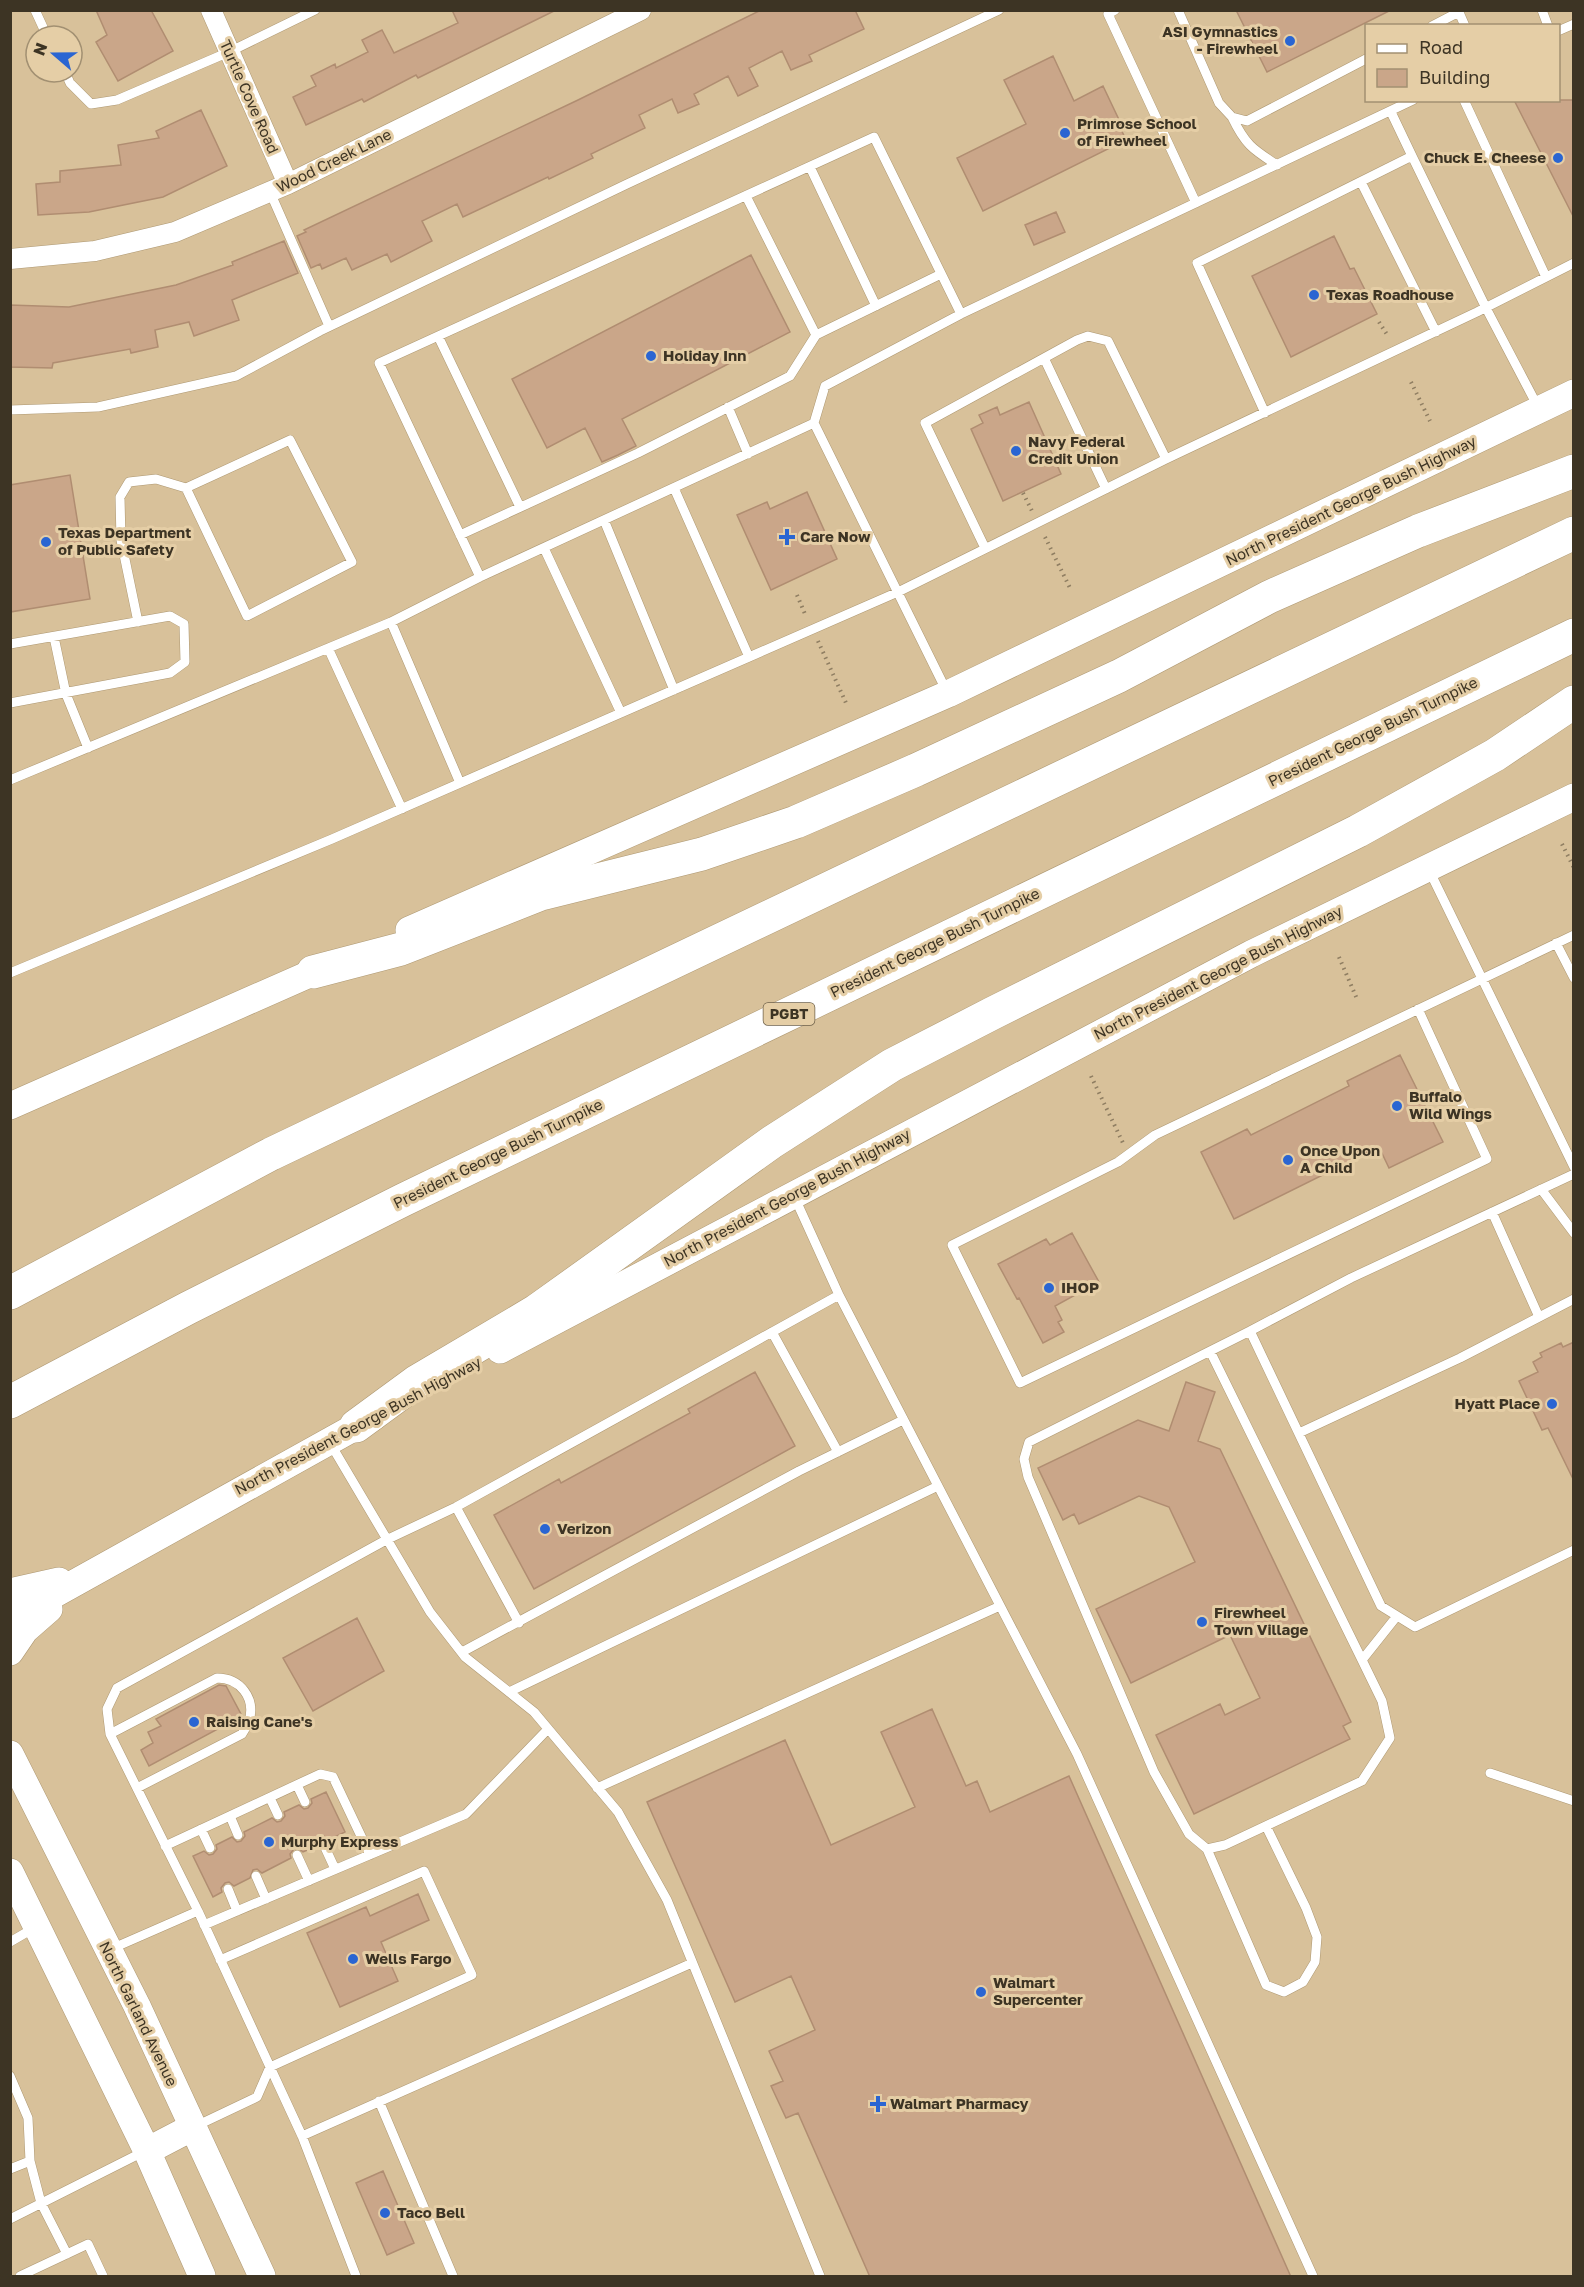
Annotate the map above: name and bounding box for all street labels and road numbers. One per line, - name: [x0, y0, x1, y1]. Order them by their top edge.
- street label: Turtle Cove Road: [217, 37, 283, 156]
- street label: Wood Creek Lane: [273, 124, 394, 196]
- street label: North President George Bush Highway: [1222, 431, 1479, 569]
- street label: President George Bush Turnpike: [1265, 672, 1481, 790]
- street label: President George Bush Turnpike: [827, 883, 1043, 1001]
- street label: North President George Bush Highway: [1090, 901, 1345, 1043]
- road number: PGBT: [764, 1003, 814, 1025]
- street label: President George Bush Turnpike: [390, 1094, 606, 1212]
- street label: North President George Bush Highway: [660, 1124, 913, 1270]
- street label: North President George Bush Highway: [231, 1352, 484, 1498]
- street label: North Garland Avenue: [96, 1938, 182, 2089]

